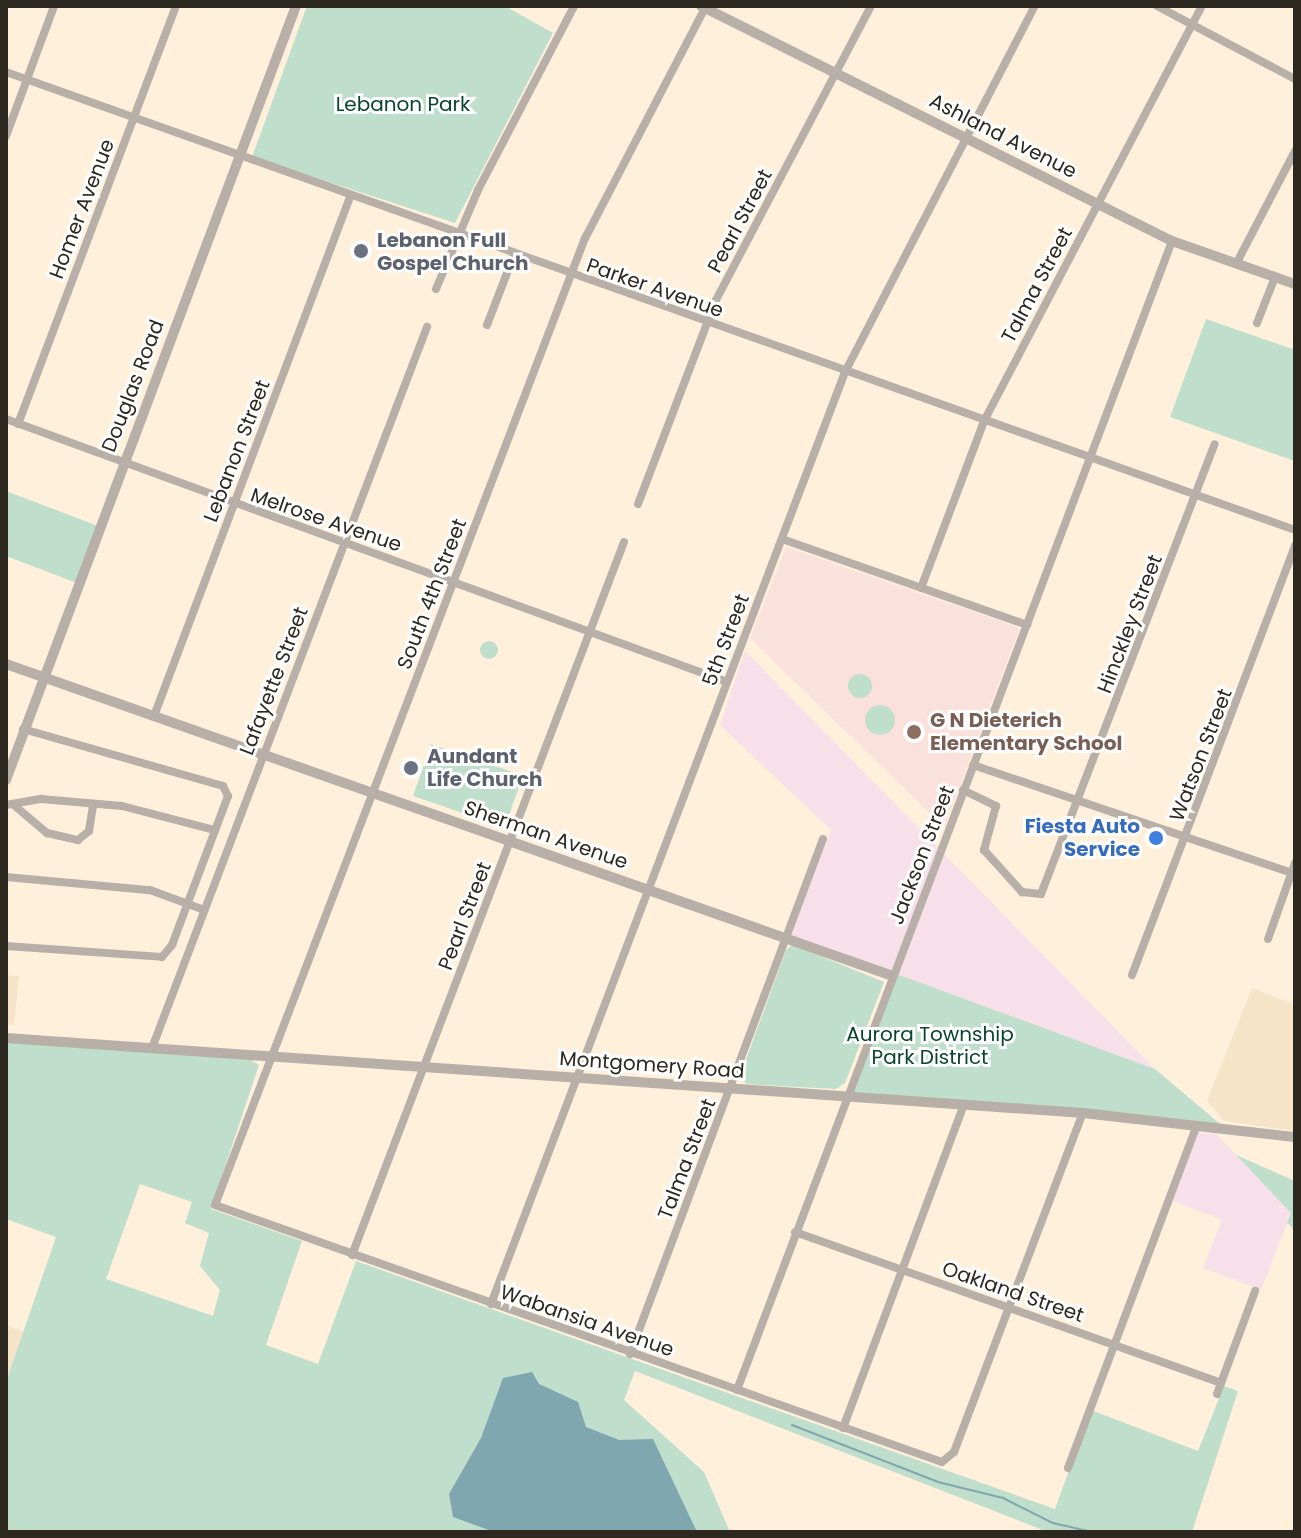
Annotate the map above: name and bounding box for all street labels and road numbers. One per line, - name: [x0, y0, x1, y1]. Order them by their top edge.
- street label: Ashland Avenue: [925, 89, 1081, 183]
- street label: Homer Avenue: [44, 136, 120, 282]
- street label: Pearl Street: [703, 165, 777, 277]
- street label: Talma Street: [997, 223, 1077, 347]
- street label: Parker Avenue: [583, 253, 727, 323]
- street label: Douglas Road: [97, 317, 169, 455]
- street label: Lebanon Street: [199, 377, 275, 525]
- street label: Melrose Avenue: [247, 483, 405, 557]
- street label: South 4th Street: [392, 515, 472, 673]
- street label: Hinckley Street: [1093, 551, 1167, 697]
- street label: 5th Street: [697, 591, 755, 689]
- street label: Lafayette Street: [235, 604, 313, 758]
- street label: Watson Street: [1165, 685, 1237, 825]
- street label: Jackson Street: [885, 782, 959, 928]
- street label: Sherman Avenue: [461, 796, 631, 874]
- street label: Pearl Street: [433, 859, 497, 973]
- street label: Montgomery Road: [559, 1047, 745, 1083]
- street label: Talma Street: [653, 1095, 721, 1223]
- street label: Oakland Street: [939, 1257, 1087, 1327]
- street label: Wabansia Avenue: [497, 1280, 677, 1362]

